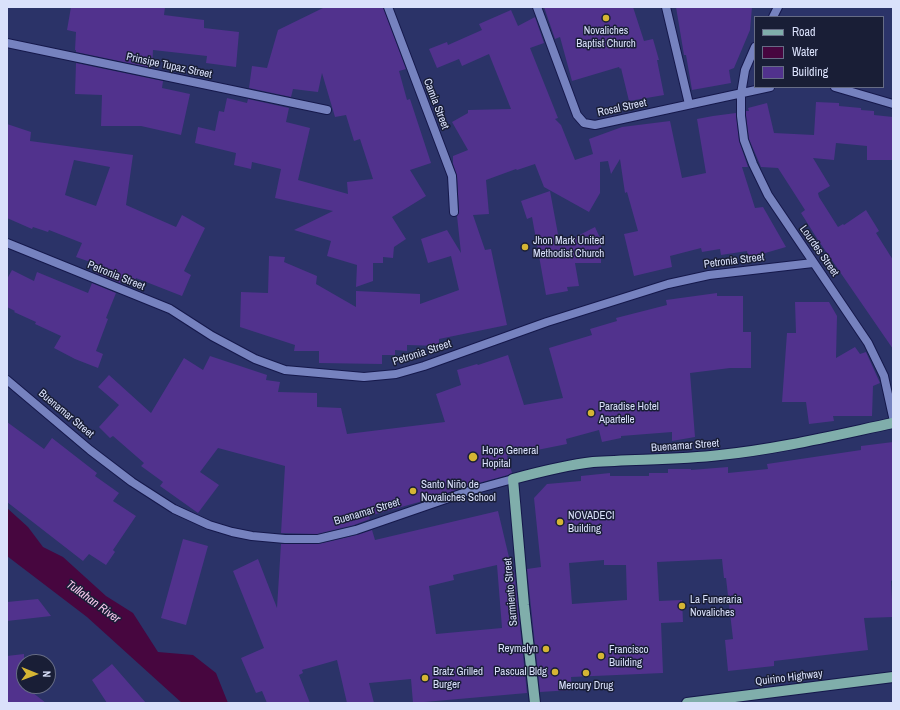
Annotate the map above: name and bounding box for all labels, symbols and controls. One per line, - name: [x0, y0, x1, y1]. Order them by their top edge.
- marker: Novaliches Baptist Church: [601, 13, 611, 23]
- legend: [754, 16, 884, 88]
- place label: Novaliches Baptist Church: [576, 24, 636, 50]
- text: Road: [792, 24, 816, 40]
- text: Water: [792, 44, 818, 60]
- street label: Prinsipe Tupaz Street: [125, 51, 213, 81]
- text: Building: [792, 64, 828, 80]
- street label: Camia Street: [420, 77, 452, 131]
- street label: Rosal Street: [596, 96, 648, 120]
- street label: Lourdes Street: [797, 223, 841, 279]
- place label: Jhon Mark United Methodist Church: [533, 234, 604, 260]
- marker: Jhon Mark United Methodist Church: [520, 242, 530, 252]
- street label: Petronia Street: [703, 251, 765, 271]
- street label: Petronia Street: [85, 259, 147, 293]
- street label: Petronia Street: [391, 337, 453, 369]
- street label: Buenamar Street: [36, 387, 96, 441]
- place label: Paradise Hotel Apartelle: [599, 400, 659, 426]
- marker: Paradise Hotel Apartelle: [586, 408, 596, 418]
- street label: Buenamar Street: [651, 437, 719, 455]
- place label: Hope General Hopital: [482, 444, 538, 470]
- marker: Hope General Hopital: [467, 451, 479, 463]
- place label: Santo Niño de Novaliches School: [421, 478, 496, 504]
- marker: Santo Niño de Novaliches School: [408, 486, 418, 496]
- street label: Buenamar Street: [332, 496, 402, 528]
- place label: NOVADECI Building: [568, 509, 614, 535]
- marker: NOVADECI Building: [555, 517, 565, 527]
- street label: Sarmiento Street: [501, 557, 521, 627]
- water label: Tullahan River: [63, 578, 123, 626]
- place label: La Funeraria Novaliches: [690, 593, 742, 619]
- marker: La Funeraria Novaliches: [677, 601, 687, 611]
- place label: Reymalyn: [498, 642, 538, 656]
- place label: Francisco Building: [609, 643, 649, 669]
- marker: Reymalyn: [541, 644, 551, 654]
- marker: Francisco Building: [596, 651, 606, 661]
- north arrow: [16, 654, 56, 694]
- place label: Bratz Grilled Burger: [433, 665, 483, 691]
- place label: Pascual Bldg: [494, 665, 547, 679]
- marker: Pascual Bldg: [550, 667, 560, 677]
- street label: Quirino Highway: [755, 667, 823, 689]
- marker: Mercury Drug: [581, 668, 591, 678]
- text: N: [40, 671, 54, 678]
- marker: Bratz Grilled Burger: [420, 673, 430, 683]
- place label: Mercury Drug: [559, 679, 613, 693]

